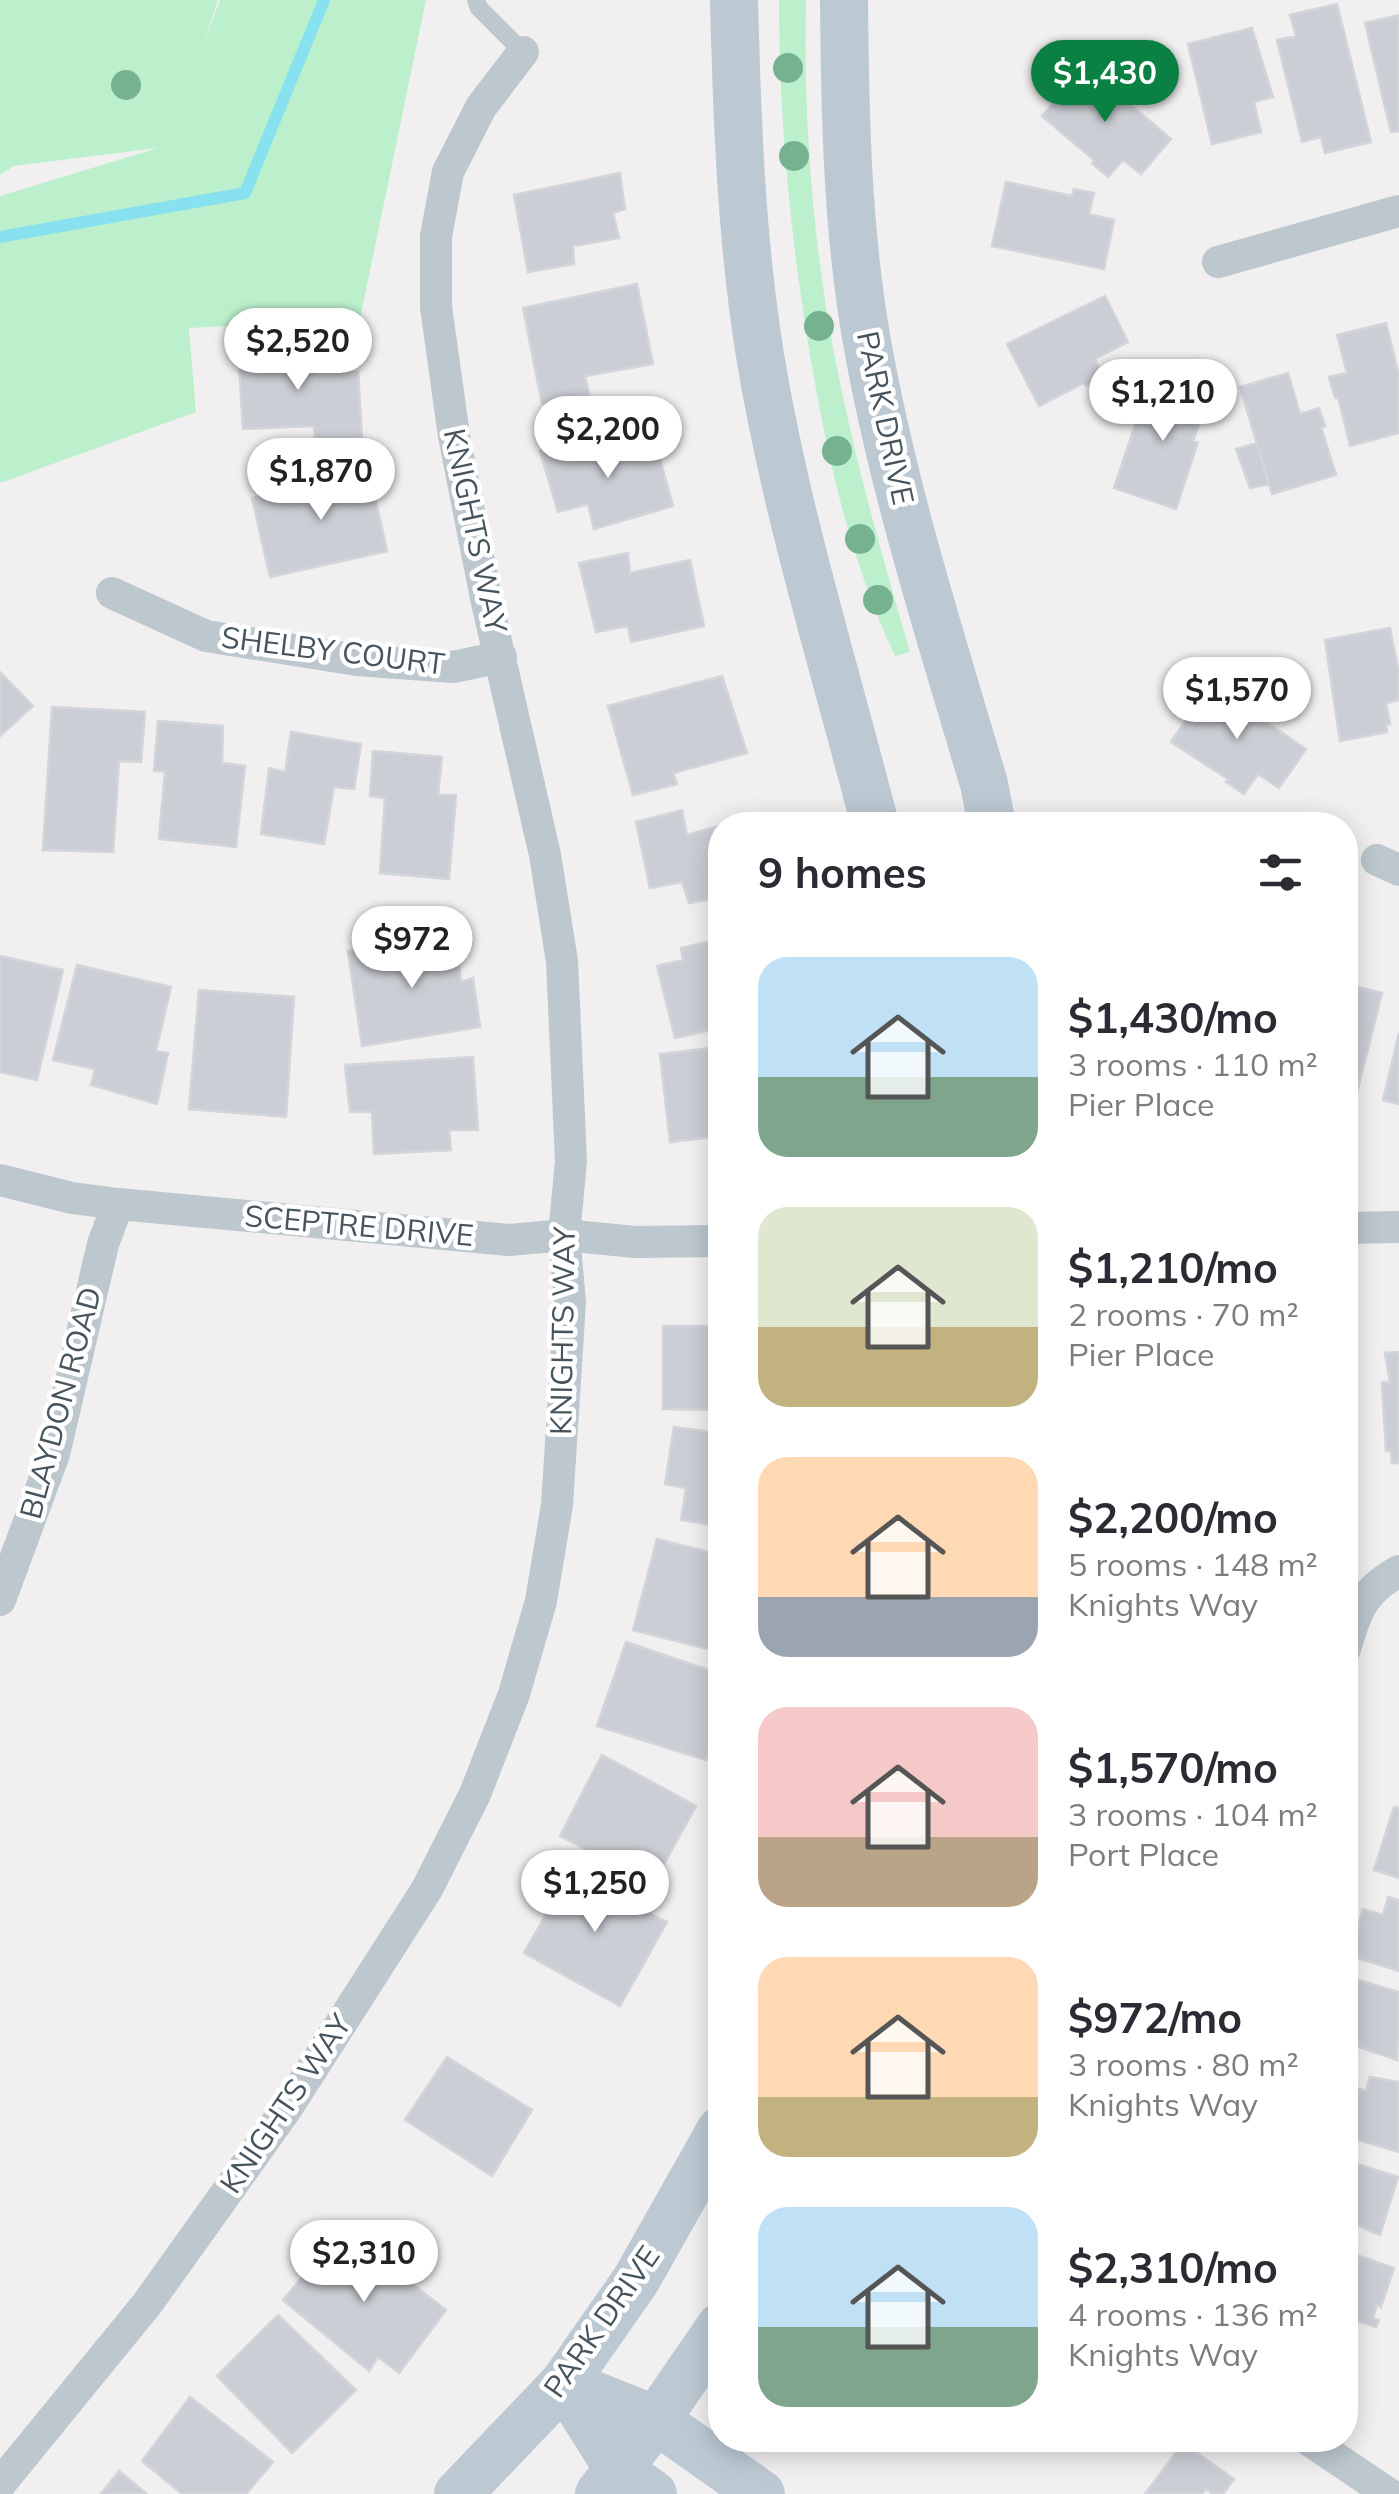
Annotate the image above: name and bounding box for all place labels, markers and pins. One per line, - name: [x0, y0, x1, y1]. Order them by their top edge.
- pin: $1,430: [1024, 40, 1186, 125]
- pin: $2,520: [217, 308, 379, 393]
- pin: $1,210: [1082, 359, 1244, 444]
- pin: $2,200: [527, 396, 689, 481]
- pin: $1,870: [240, 438, 402, 523]
- pin: $1,570: [1156, 657, 1318, 742]
- pin: $972: [353, 906, 471, 991]
- pin: $1,250: [514, 1850, 676, 1935]
- pin: $2,310: [283, 2220, 445, 2305]

